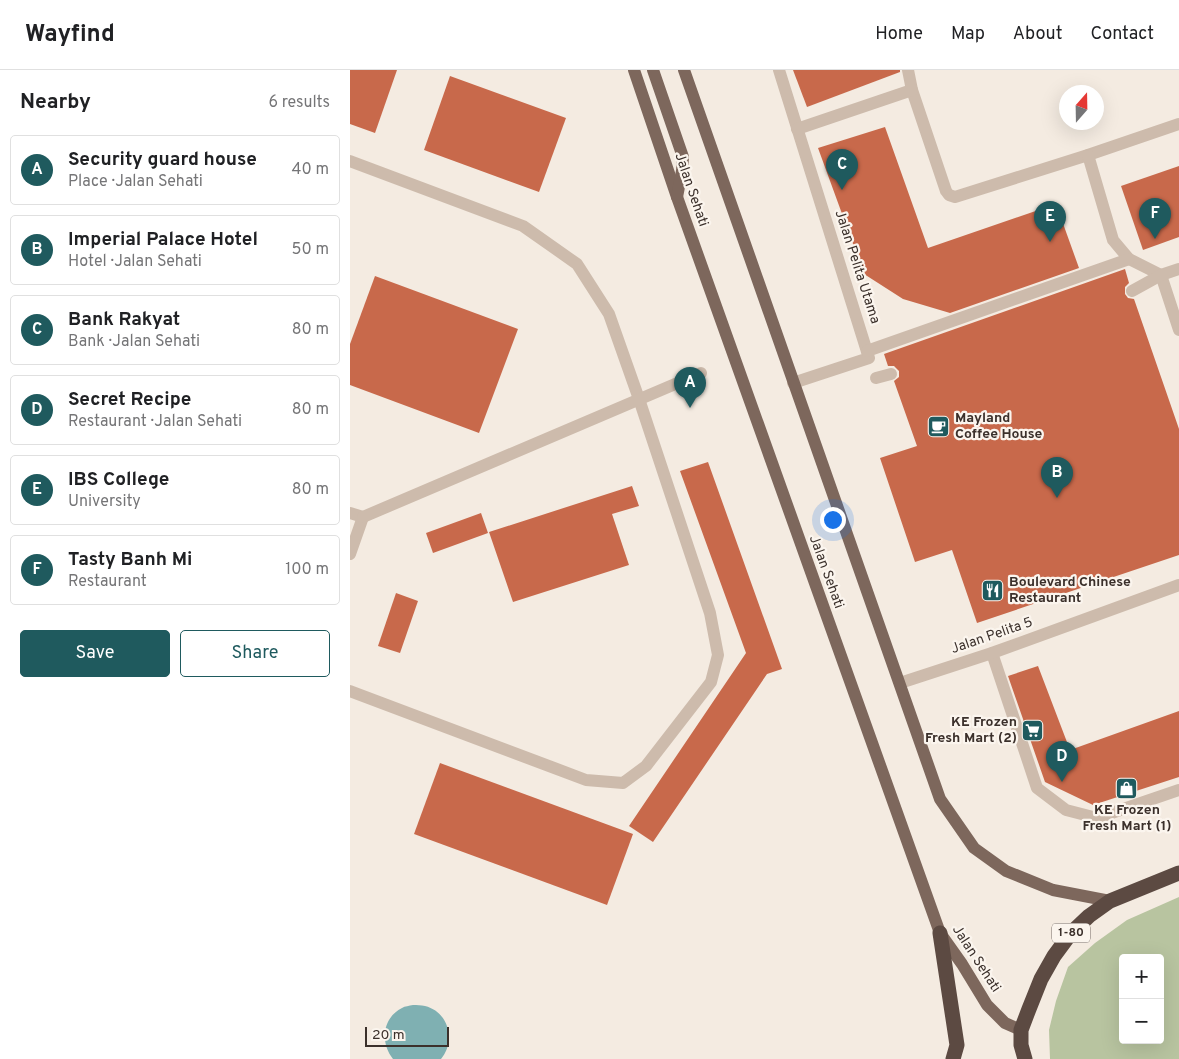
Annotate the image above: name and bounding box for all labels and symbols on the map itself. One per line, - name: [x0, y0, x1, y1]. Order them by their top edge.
- north arrow: [1059, 85, 1104, 130]
- pin: C: [826, 149, 858, 190]
- street label: Jalan Sehati: [670, 151, 712, 229]
- pin: F: [1139, 198, 1171, 239]
- pin: E: [1034, 201, 1066, 242]
- street label: Jalan Pelita Utama: [831, 208, 883, 326]
- pin: A: [674, 367, 706, 408]
- place label: Mayland Coffee House: [955, 410, 1043, 443]
- cafe icon: Mayland Coffee House: [927, 414, 951, 438]
- pin: B: [1041, 457, 1073, 498]
- your location: [820, 507, 846, 533]
- street label: Jalan Sehati: [805, 533, 847, 611]
- place label: Boulevard Chinese Restaurant: [1009, 574, 1131, 607]
- restaurant icon: Boulevard Chinese Restaurant: [981, 578, 1005, 602]
- street label: Jalan Pelita 5: [949, 614, 1035, 658]
- place label: KE Frozen Fresh Mart (2): [925, 714, 1017, 747]
- supermarket icon: KE Frozen Fresh Mart (2): [1021, 718, 1045, 742]
- pin: D: [1046, 741, 1078, 782]
- shop icon: KE Frozen Fresh Mart (1): [1115, 776, 1139, 800]
- place label: KE Frozen Fresh Mart (1): [1083, 802, 1171, 835]
- street label: Jalan Sehati: [948, 922, 1004, 996]
- road number: 1-80: [1052, 924, 1090, 942]
- scale bar: [365, 1024, 449, 1047]

